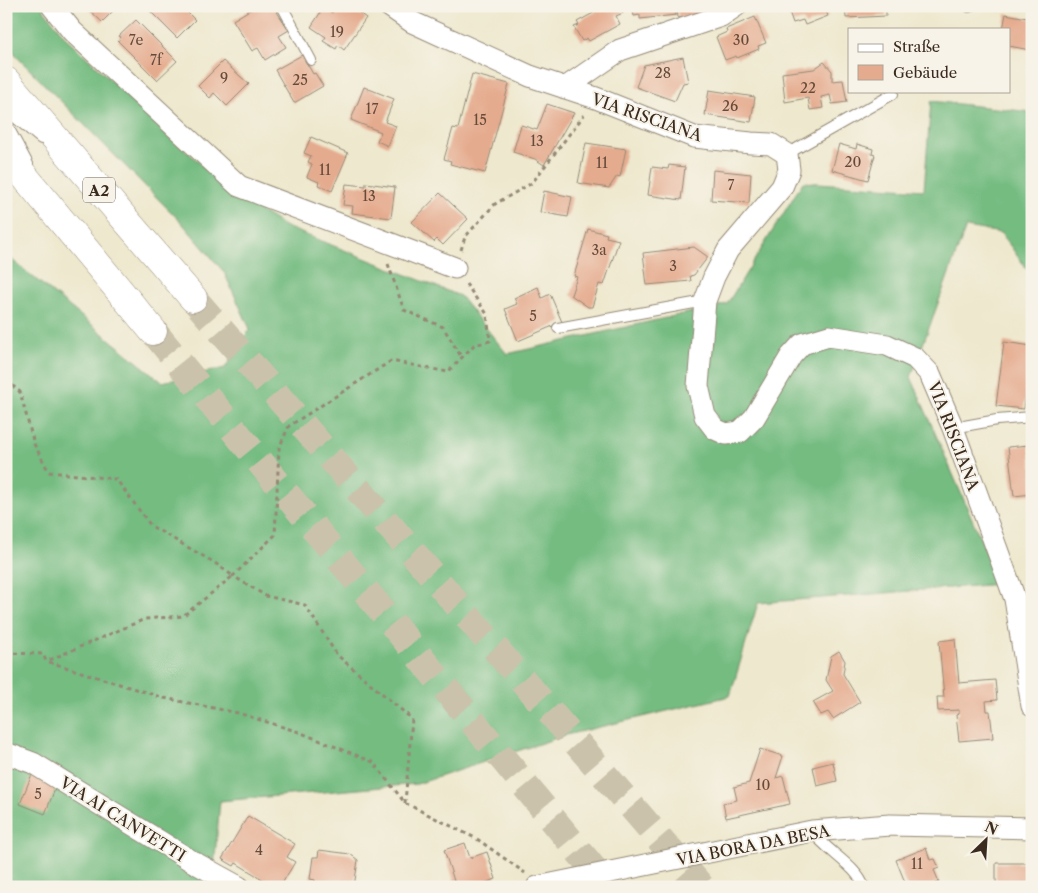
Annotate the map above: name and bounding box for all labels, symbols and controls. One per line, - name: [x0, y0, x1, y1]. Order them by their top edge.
- house number: 19: [330, 23, 344, 41]
- legend: [848, 28, 1010, 92]
- house number: 7e: [129, 31, 144, 49]
- house number: 30: [733, 31, 749, 49]
- text: Straße: [893, 37, 940, 56]
- house number: 7f: [150, 51, 164, 69]
- text: Gebäude: [893, 63, 957, 82]
- house number: 28: [655, 64, 671, 82]
- house number: 9: [220, 69, 228, 87]
- house number: 25: [292, 71, 308, 89]
- house number: 22: [800, 79, 816, 97]
- street label: VIA RISCIANA: [588, 88, 706, 146]
- house number: 26: [722, 97, 738, 115]
- house number: 17: [366, 100, 378, 118]
- house number: 15: [473, 111, 487, 129]
- house number: 13: [530, 132, 544, 150]
- house number: 20: [845, 153, 862, 171]
- house number: 11: [596, 154, 608, 172]
- house number: 11: [319, 161, 331, 179]
- house number: 7: [728, 176, 735, 194]
- road number: A2: [83, 178, 115, 202]
- house number: 13: [362, 187, 376, 205]
- house number: 3a: [591, 241, 607, 259]
- house number: 3: [669, 257, 677, 275]
- house number: 5: [529, 307, 537, 325]
- street label: VIA RISCIANA: [924, 378, 984, 495]
- street label: VIA AI CANVETTI: [56, 772, 190, 866]
- house number: 10: [756, 776, 770, 794]
- house number: 5: [34, 785, 42, 803]
- north arrow: [960, 816, 1010, 866]
- text: N: [982, 817, 1001, 839]
- street label: VIA BORA DA BESA: [674, 820, 833, 870]
- house number: 4: [255, 841, 263, 859]
- house number: 11: [911, 855, 923, 873]

